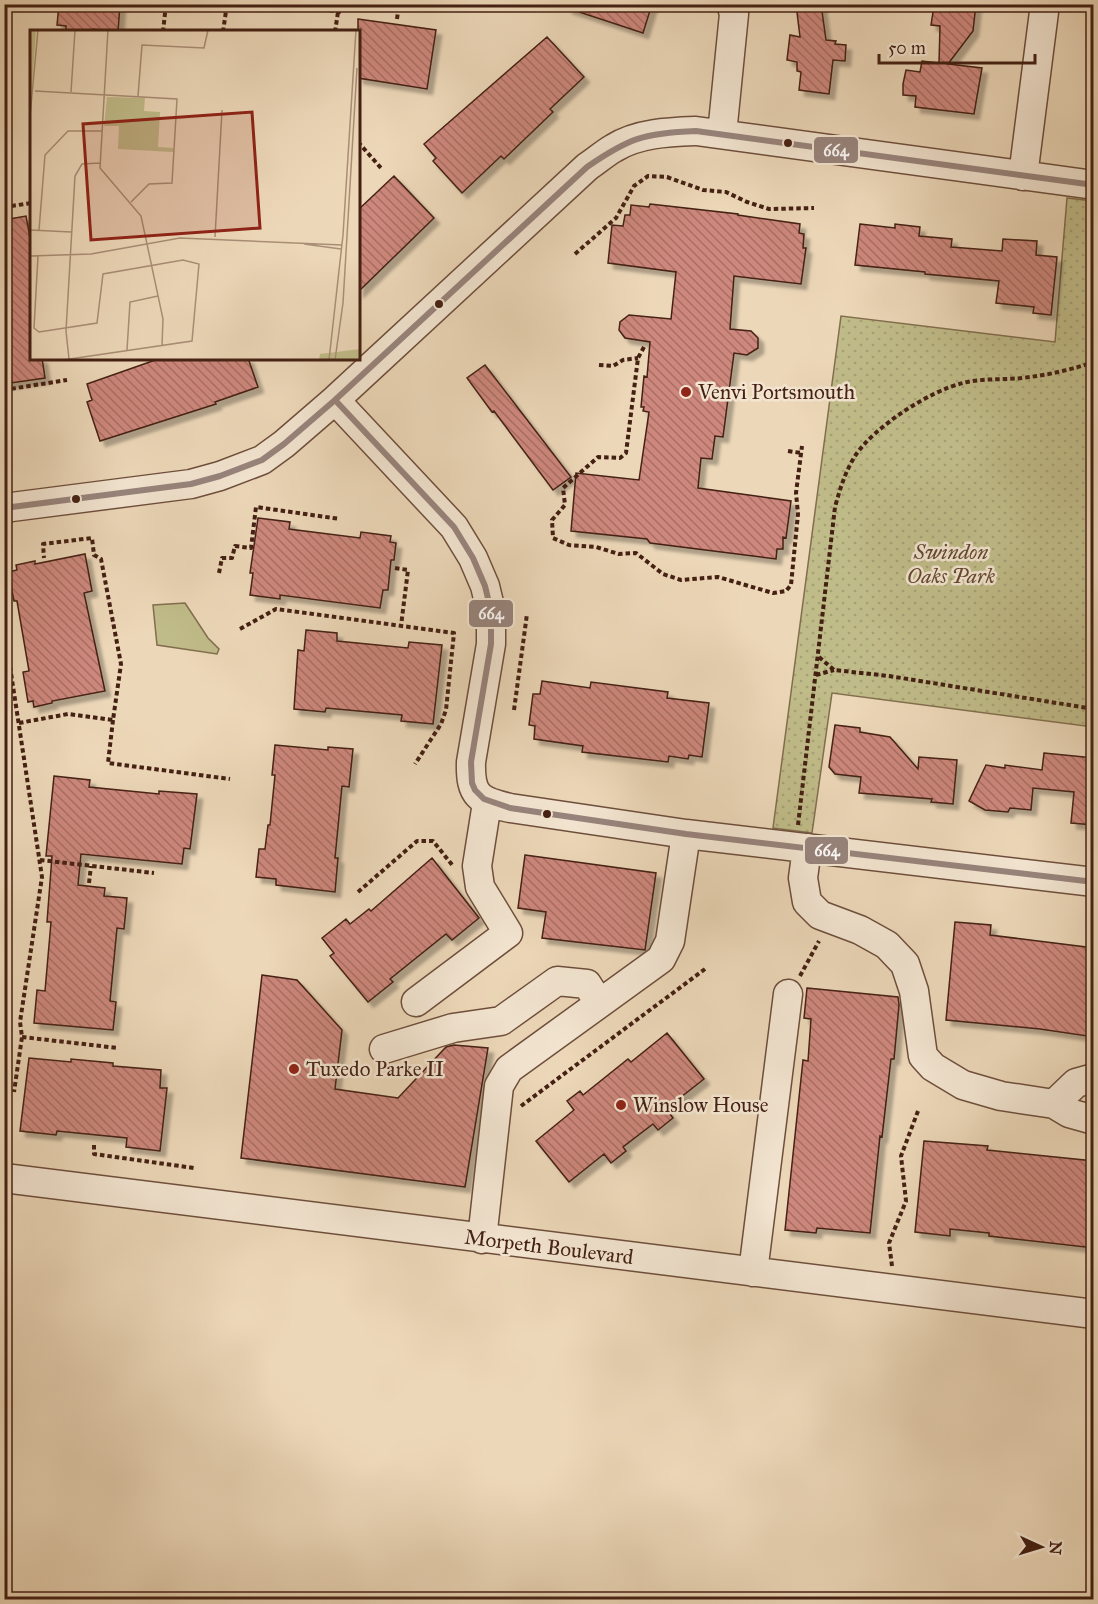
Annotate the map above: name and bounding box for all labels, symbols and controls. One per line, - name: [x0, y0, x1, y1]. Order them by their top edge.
- scale bar: [879, 27, 1035, 65]
- inset map: [30, 30, 360, 360]
- text: 50 m: [888, 37, 926, 59]
- line badge: 664: [813, 136, 859, 164]
- unlabelled marker: [782, 137, 794, 149]
- text: 664: [823, 141, 850, 161]
- unlabelled marker: [433, 298, 445, 310]
- place label: Venvi Portsmouth: [697, 379, 855, 405]
- marker: Venvi Portsmouth: [679, 385, 693, 399]
- unlabelled marker: [70, 493, 82, 505]
- park label: Swindon Oaks Park: [907, 539, 996, 589]
- line badge: 664: [468, 599, 514, 628]
- text: 664: [478, 604, 505, 624]
- unlabelled marker: [541, 808, 553, 820]
- line badge: 664: [804, 836, 849, 865]
- text: 664: [814, 841, 841, 861]
- place label: Tuxedo Parke II: [306, 1056, 444, 1082]
- marker: Tuxedo Parke II: [287, 1062, 301, 1076]
- place label: Winslow House: [633, 1092, 769, 1118]
- marker: Winslow House: [614, 1098, 628, 1112]
- street label: Morpeth Boulevard: [463, 1224, 635, 1270]
- north arrow: [1011, 1517, 1071, 1577]
- text: N: [1045, 1541, 1065, 1556]

